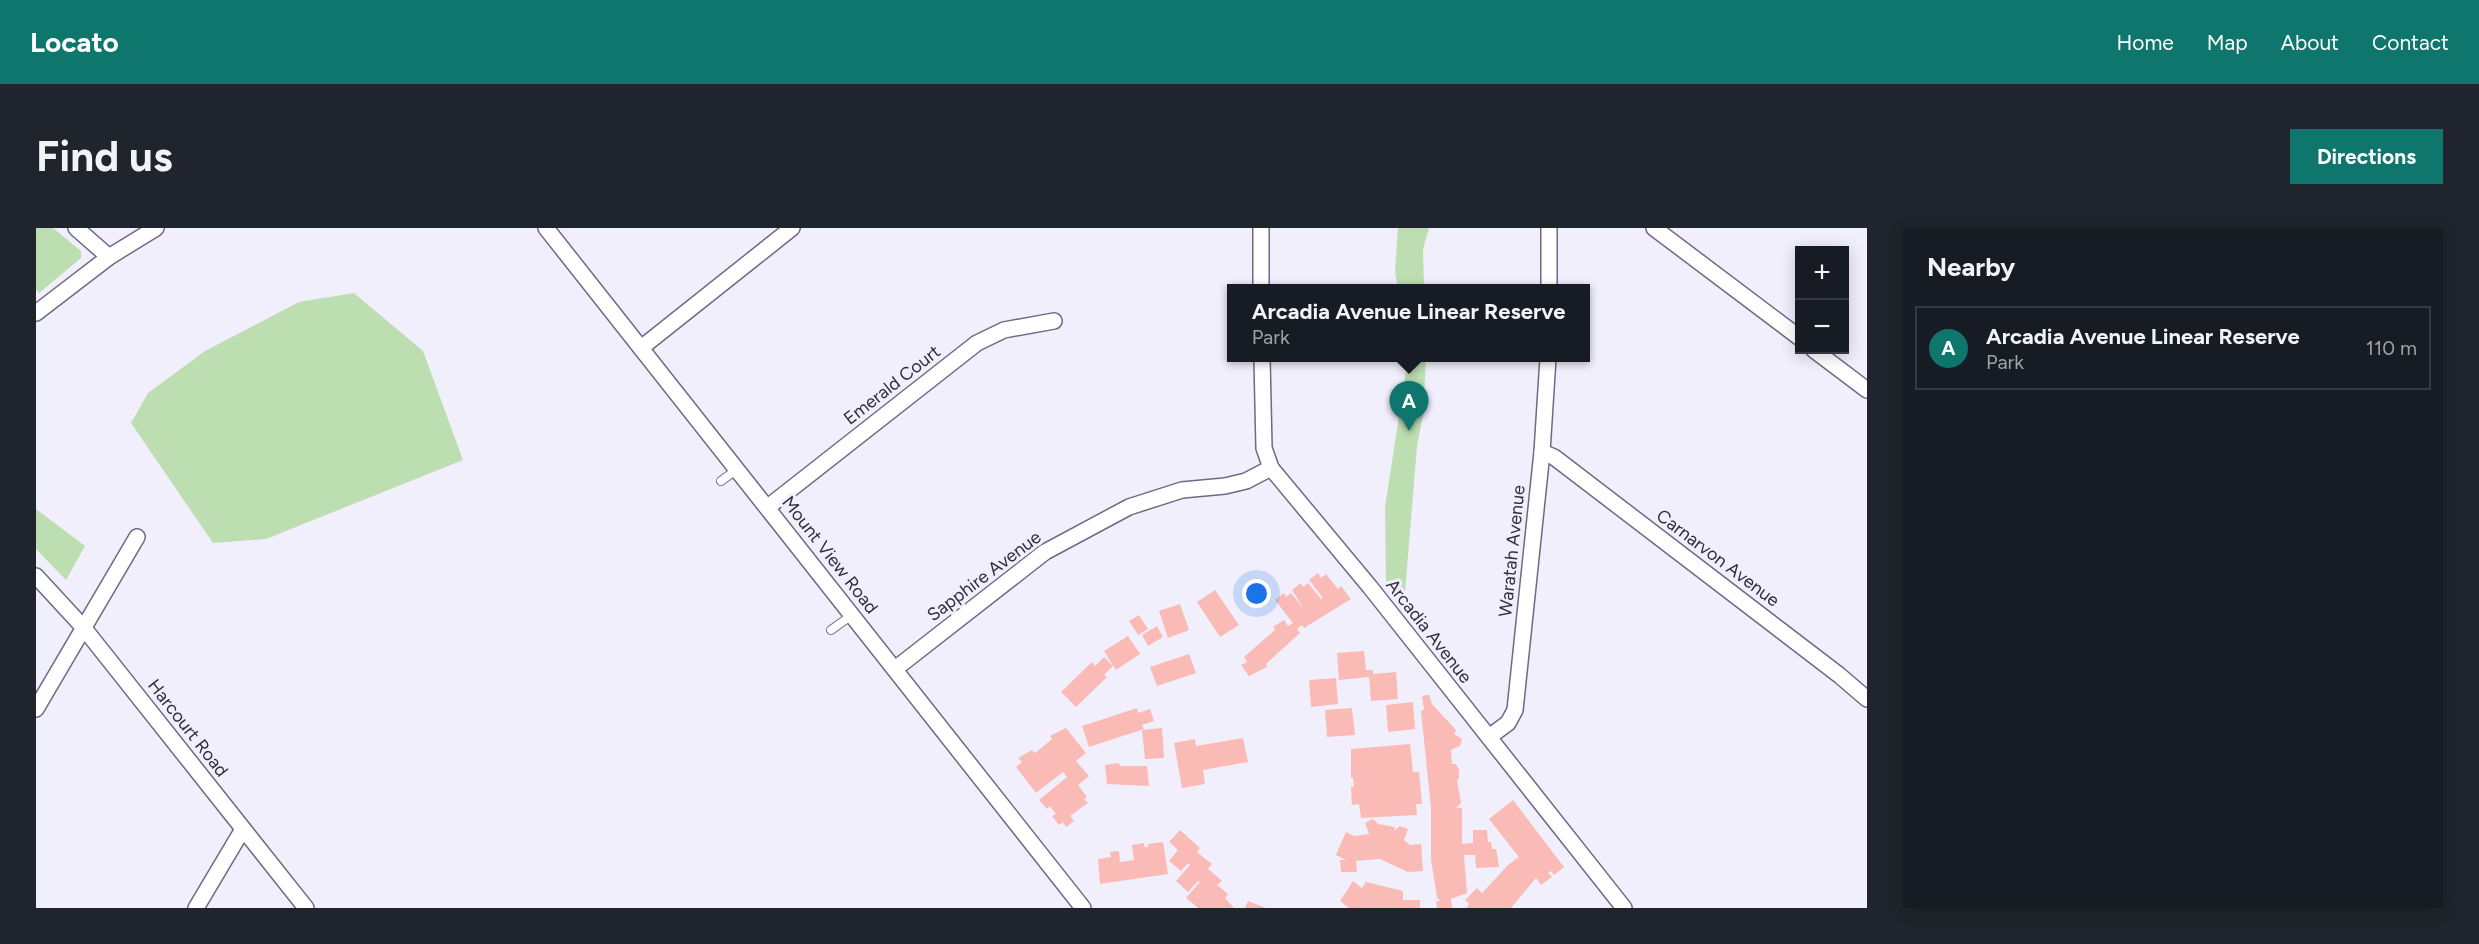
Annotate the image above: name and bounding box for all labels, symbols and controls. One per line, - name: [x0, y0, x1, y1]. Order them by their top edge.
- text: Locato: [30, 25, 119, 59]
- text: Home: [2117, 30, 2174, 55]
- text: Map: [2207, 30, 2248, 55]
- text: About: [2281, 30, 2339, 55]
- text: Contact: [2372, 30, 2449, 55]
- button: Directions: [2290, 129, 2443, 184]
- text: Find us: [36, 131, 173, 182]
- map controls: [1795, 246, 1849, 354]
- button: +: [1795, 246, 1849, 300]
- text: Nearby: [1927, 251, 2015, 283]
- popup: [1227, 284, 1590, 362]
- text: Arcadia Avenue Linear Reserve: [1252, 298, 1565, 325]
- button: −: [1795, 300, 1849, 354]
- text: Arcadia Avenue Linear Reserve: [1986, 323, 2300, 350]
- text: Park: [1252, 325, 1290, 349]
- text: A: [1941, 336, 1956, 360]
- text: 110 m: [2366, 336, 2417, 360]
- street label: Emerald Court: [839, 340, 945, 429]
- text: Park: [1986, 350, 2024, 374]
- pin: A: [1390, 382, 1428, 431]
- street label: Waratah Avenue: [1494, 484, 1530, 618]
- street label: Mount View Road: [777, 492, 883, 618]
- street label: Carnarvon Avenue: [1652, 505, 1784, 612]
- street label: Sapphire Avenue: [923, 526, 1045, 626]
- street label: Arcadia Avenue: [1381, 574, 1477, 688]
- your location: [1242, 579, 1271, 608]
- street label: Harcourt Road: [143, 675, 233, 781]

